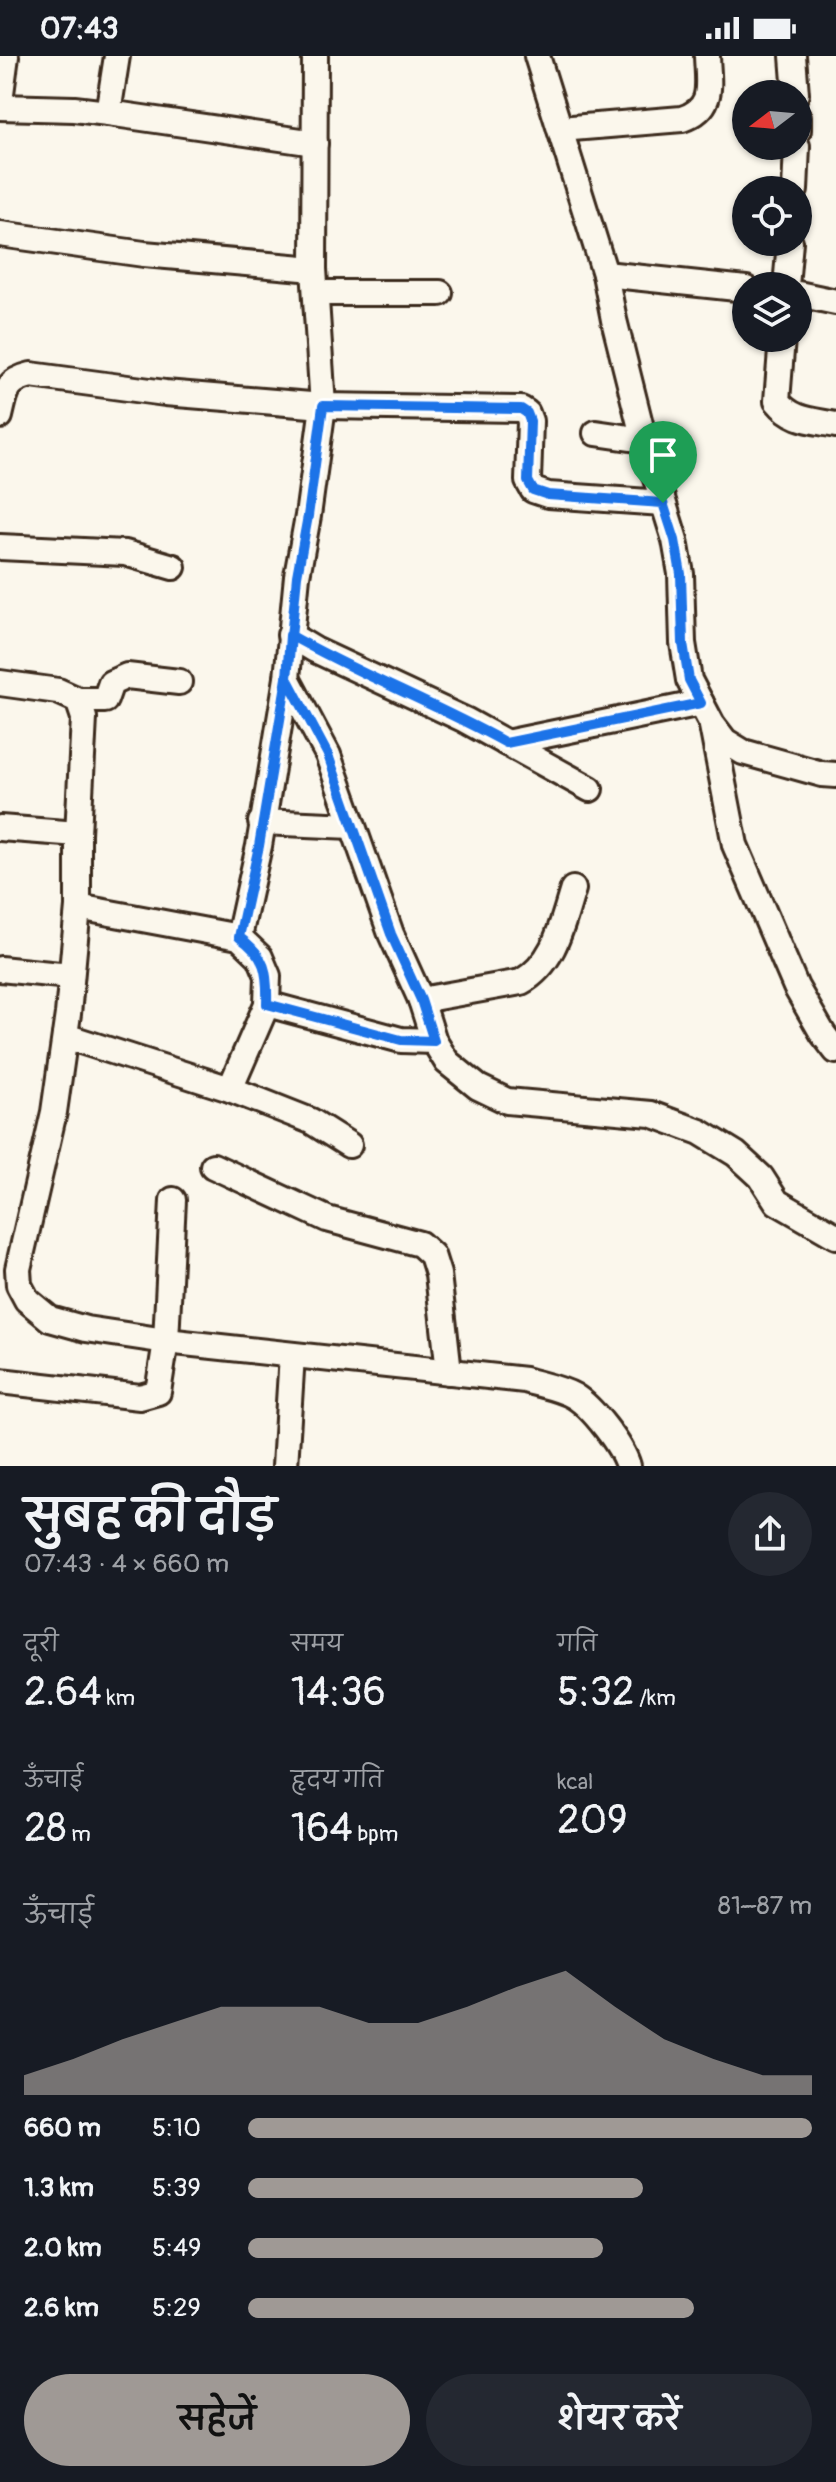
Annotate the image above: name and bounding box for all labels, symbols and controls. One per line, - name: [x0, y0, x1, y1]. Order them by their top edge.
- text: 07:43: [40, 10, 119, 47]
- north arrow: [732, 80, 812, 160]
- map controls: [732, 80, 812, 352]
- button: locate: [732, 176, 812, 256]
- button: layers: [732, 272, 812, 352]
- pin: [629, 421, 697, 503]
- icon: arrive: [641, 433, 685, 477]
- text: सुबह की दौड़: [24, 1490, 276, 1545]
- button: share: [728, 1492, 812, 1576]
- text: 07:43 · 4 × 660 m: [24, 1548, 229, 1580]
- text: दूरी: [24, 1630, 59, 1658]
- text: समय: [291, 1630, 343, 1658]
- text: गति: [557, 1630, 597, 1658]
- text: 2.64: [24, 1668, 102, 1717]
- text: 14:36: [291, 1668, 386, 1717]
- text: 5:32: [557, 1668, 634, 1717]
- text: km: [102, 1684, 135, 1712]
- text: /km: [634, 1684, 676, 1712]
- text: ऊँचाई: [24, 1766, 83, 1794]
- text: हृदय गति: [291, 1766, 383, 1794]
- text: kcal: [557, 1768, 593, 1796]
- text: 209: [557, 1796, 628, 1845]
- text: 28: [24, 1804, 67, 1853]
- text: 164: [291, 1804, 353, 1853]
- text: m: [67, 1820, 91, 1848]
- text: bpm: [353, 1820, 398, 1848]
- text: 81–87 m: [718, 1890, 812, 1922]
- text: ऊँचाई: [24, 1899, 94, 1931]
- text: 660 m: [24, 2112, 101, 2144]
- text: 5:10: [152, 2112, 201, 2144]
- text: 1.3 km: [24, 2172, 94, 2204]
- text: 5:39: [152, 2172, 201, 2204]
- text: 2.0 km: [24, 2232, 102, 2264]
- text: 5:49: [152, 2232, 202, 2264]
- text: 2.6 km: [24, 2292, 99, 2324]
- text: 5:29: [152, 2292, 201, 2324]
- button: सहेजें: [24, 2374, 410, 2466]
- button: शेयर करें: [426, 2374, 812, 2466]

